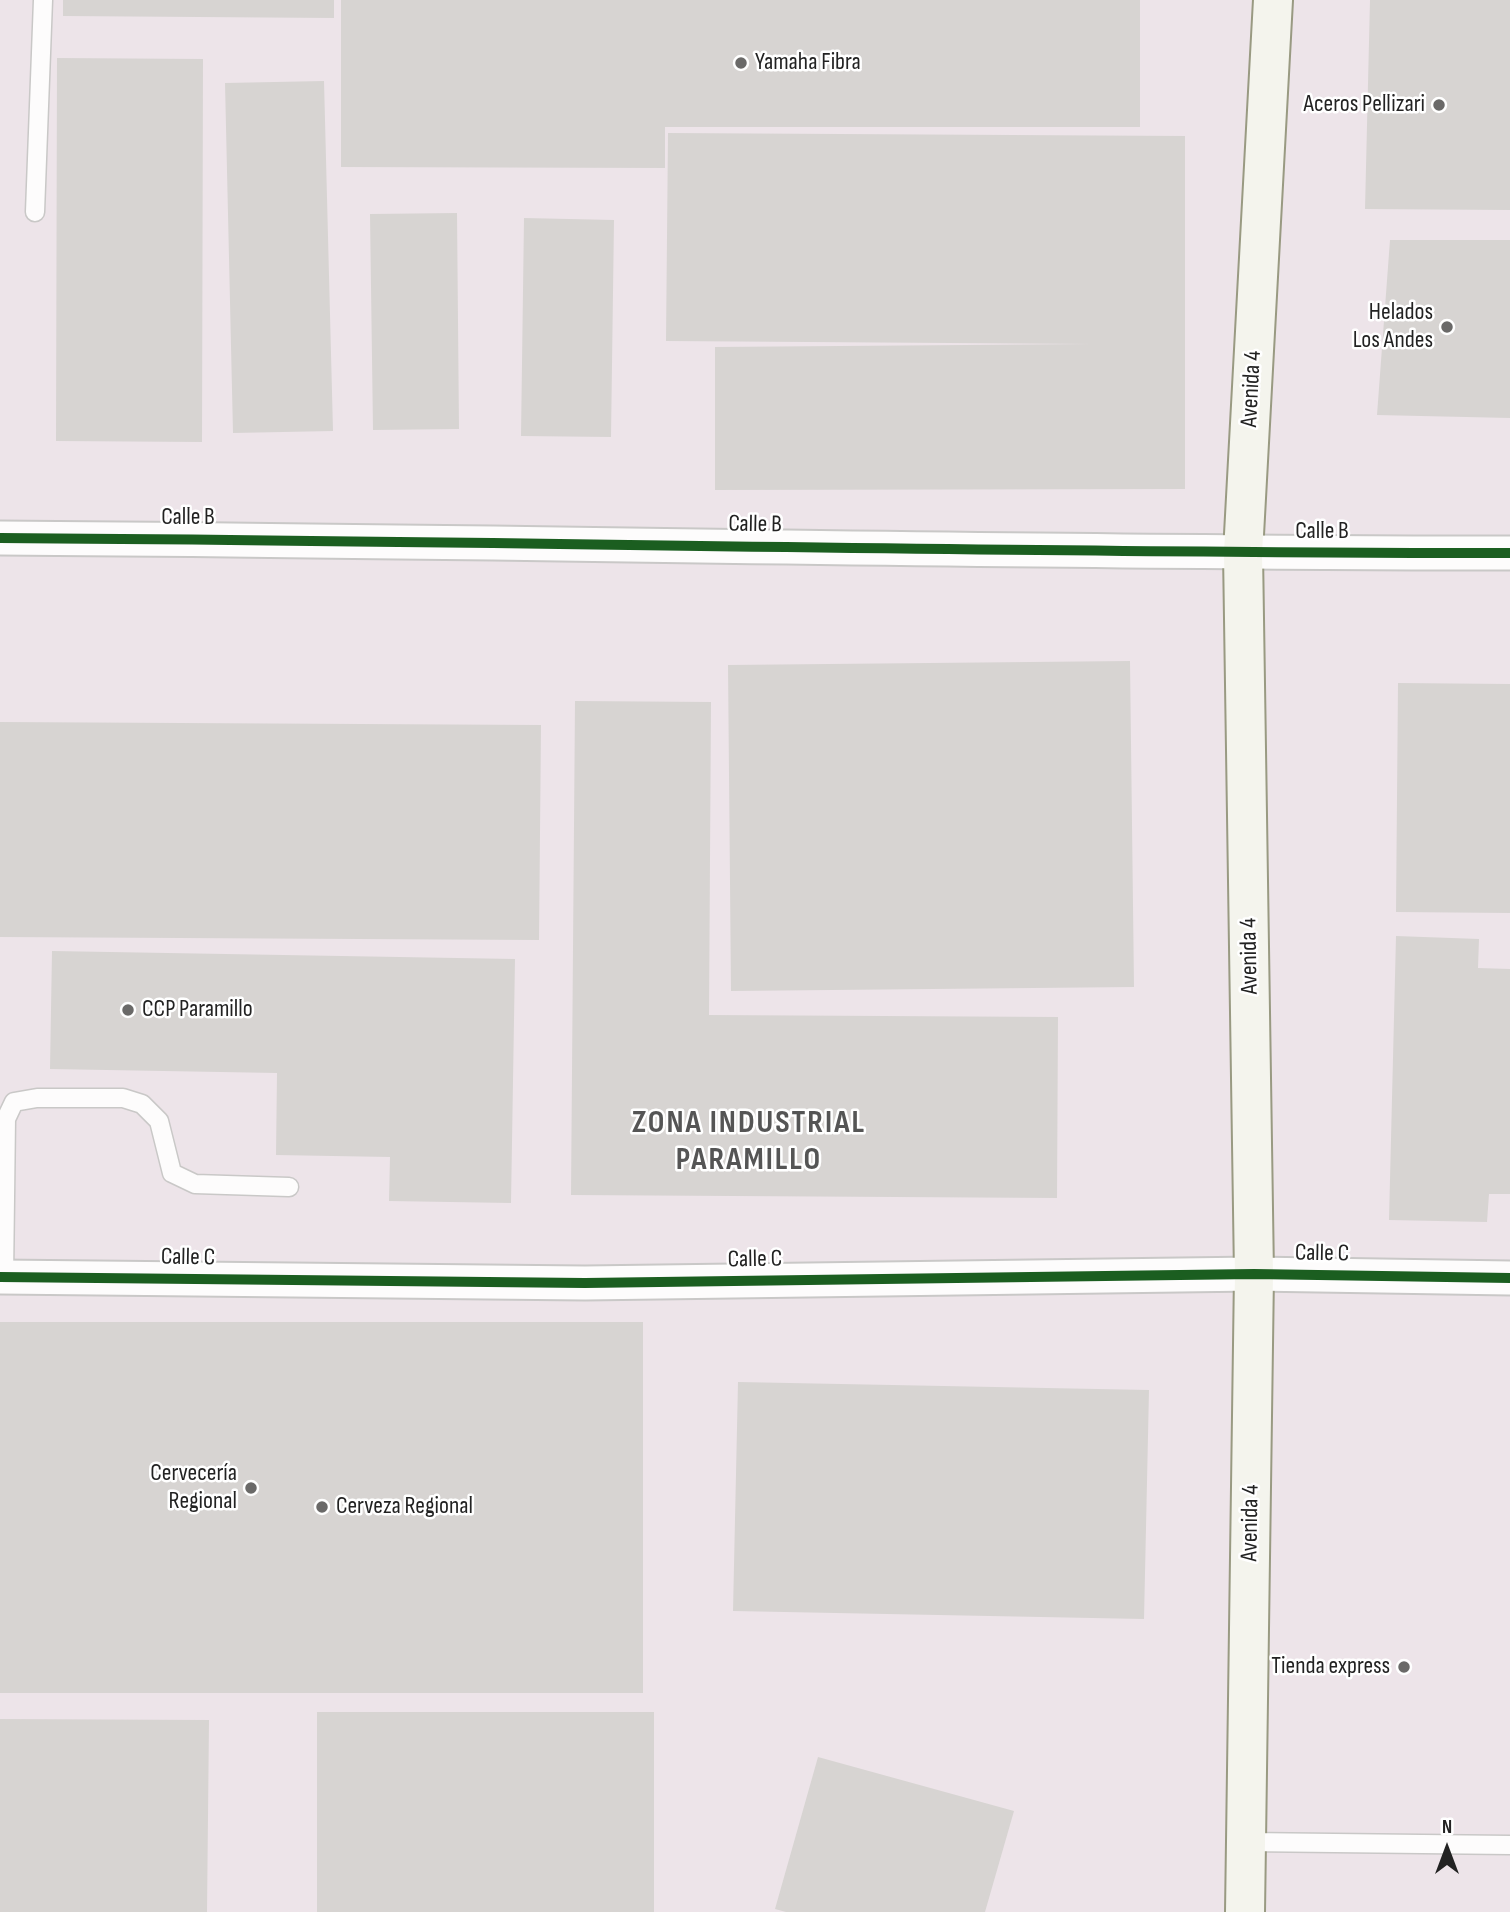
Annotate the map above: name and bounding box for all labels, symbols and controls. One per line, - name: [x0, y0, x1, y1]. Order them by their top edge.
- place label: Yamaha Fibra: [755, 49, 861, 77]
- marker: Yamaha Fibra: [733, 55, 749, 71]
- place label: Aceros Pellizari: [1303, 91, 1425, 119]
- marker: Aceros Pellizari: [1431, 97, 1447, 113]
- place label: Helados Los Andes: [1353, 299, 1433, 355]
- marker: Helados Los Andes: [1439, 319, 1455, 335]
- street label: Avenida 4: [1236, 350, 1268, 428]
- street label: Calle B: [161, 504, 215, 532]
- street label: Calle B: [728, 510, 782, 540]
- street label: Calle B: [1295, 518, 1349, 546]
- street label: Avenida 4: [1235, 917, 1265, 995]
- place label: CCP Paramillo: [142, 996, 253, 1024]
- marker: CCP Paramillo: [120, 1002, 136, 1018]
- district label: ZONA INDUSTRIAL PARAMILLO: [634, 1105, 864, 1180]
- street label: Calle C: [1295, 1239, 1349, 1269]
- street label: Calle C: [161, 1243, 215, 1273]
- street label: Calle C: [728, 1245, 782, 1275]
- place label: Cervecería Regional: [150, 1460, 237, 1516]
- marker: Cervecería Regional: [243, 1480, 259, 1496]
- street label: Avenida 4: [1236, 1484, 1266, 1562]
- place label: Cerveza Regional: [336, 1493, 473, 1521]
- marker: Cerveza Regional: [314, 1499, 330, 1515]
- place label: Tienda express: [1271, 1653, 1390, 1681]
- marker: Tienda express: [1396, 1659, 1412, 1675]
- north arrow: [1412, 1814, 1482, 1884]
- text: N: [1442, 1816, 1452, 1839]

